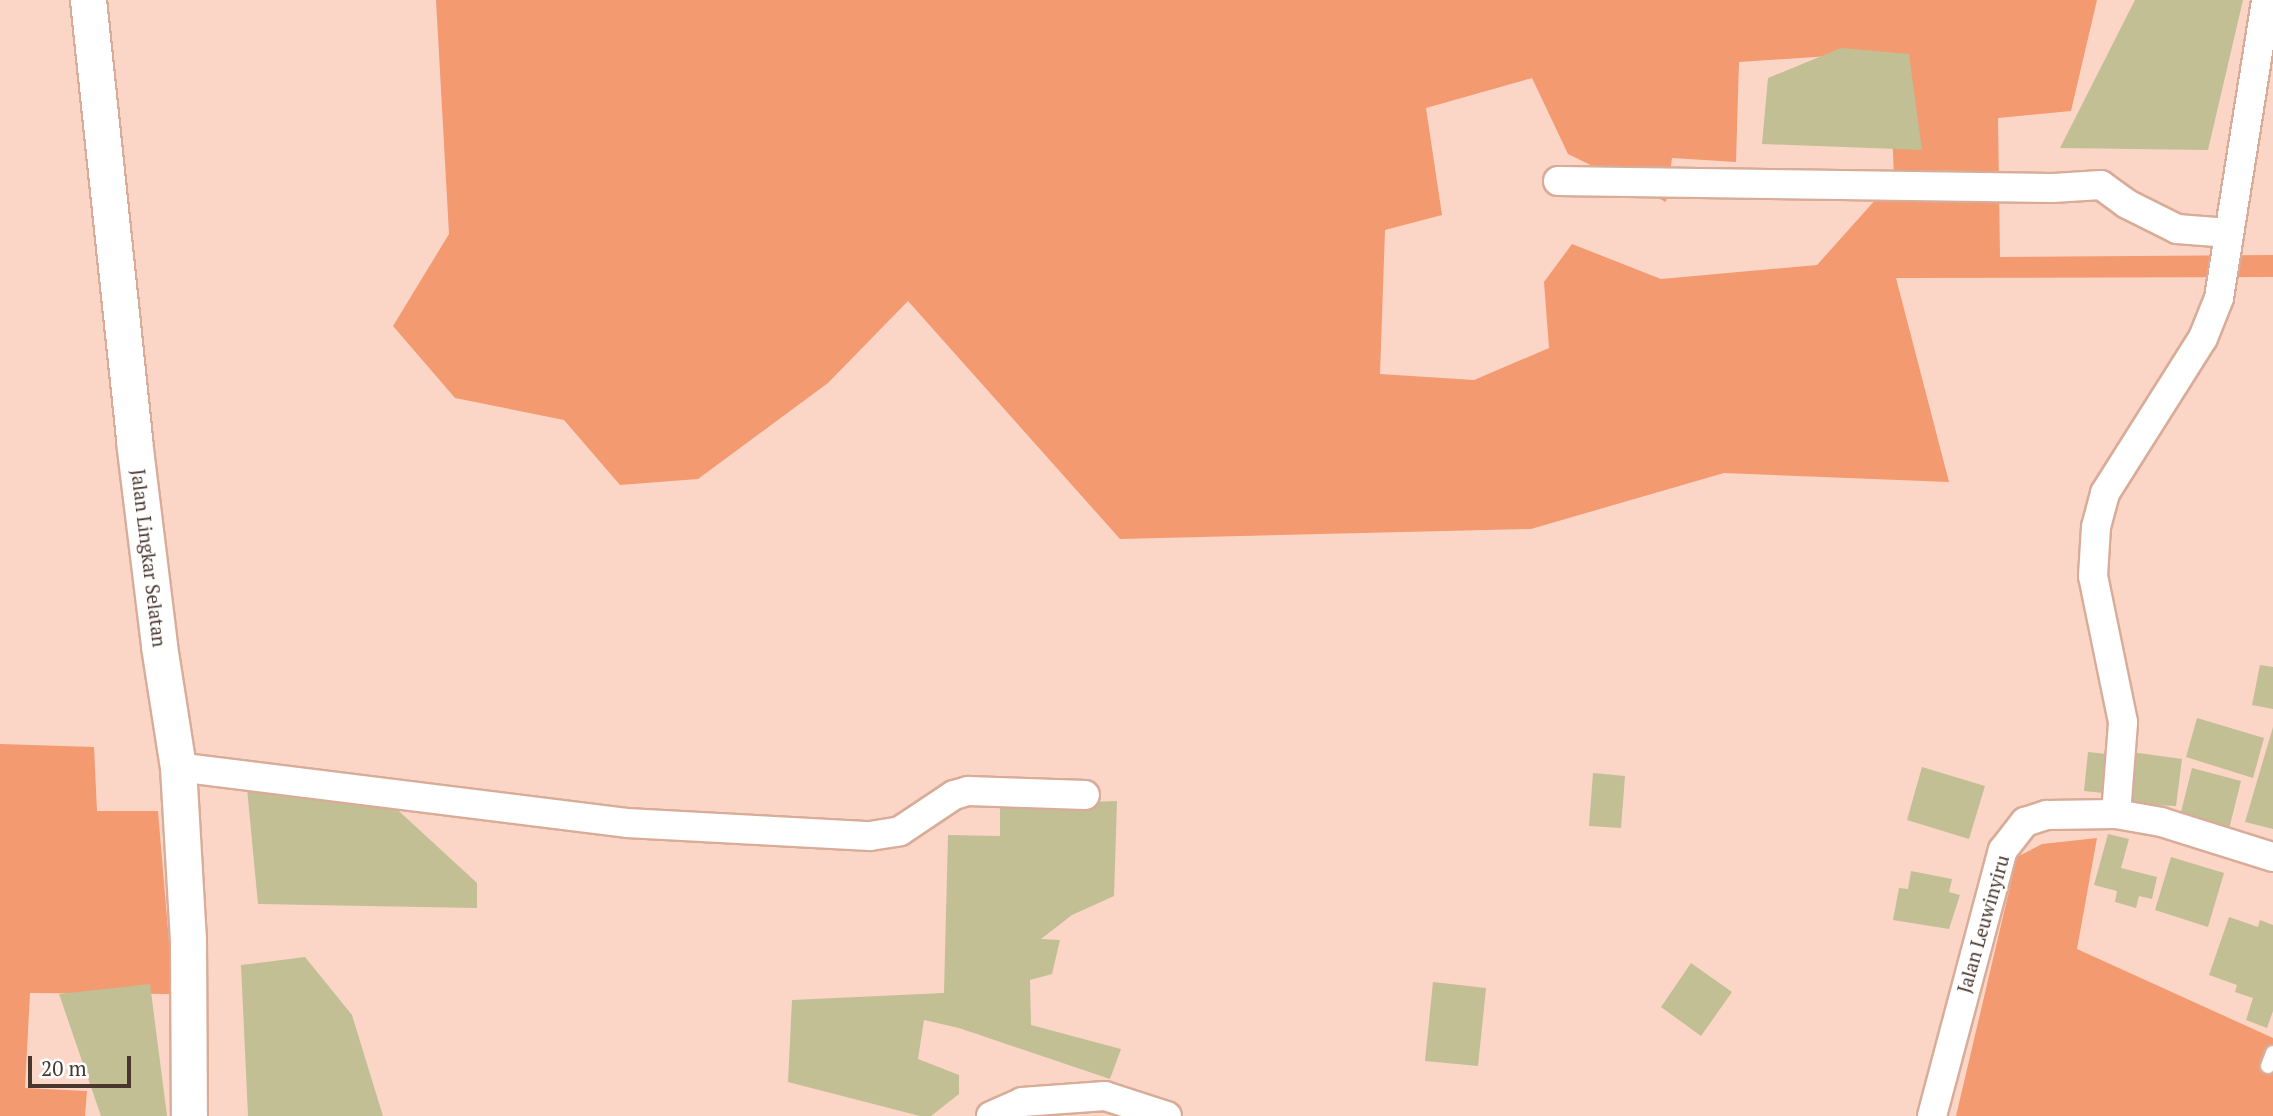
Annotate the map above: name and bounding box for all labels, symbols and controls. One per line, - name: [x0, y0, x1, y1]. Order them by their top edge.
- street label: Jalan Lingkar Selatan: [127, 468, 171, 648]
- street label: Jalan Leuwinyiru: [1952, 852, 2014, 996]
- scale bar: [32, 1042, 135, 1086]
- text: 20 m: [41, 1054, 87, 1082]

